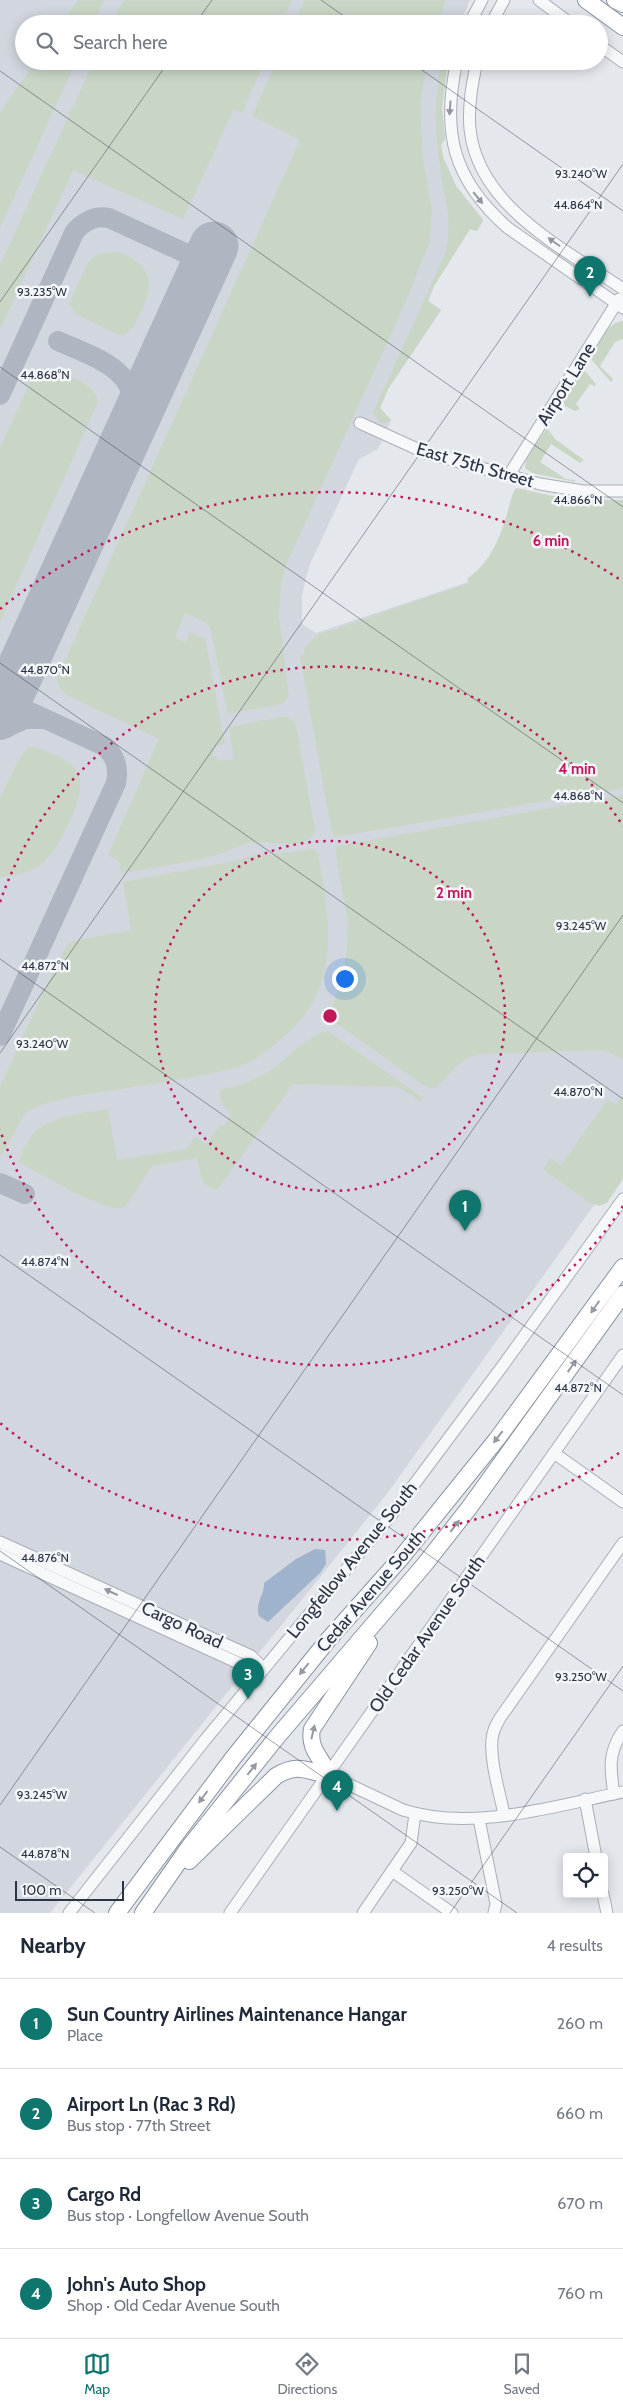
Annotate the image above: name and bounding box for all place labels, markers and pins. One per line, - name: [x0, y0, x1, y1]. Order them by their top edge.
- pin: 2: [574, 256, 606, 297]
- centre of rings: [321, 1007, 339, 1025]
- pin: 1: [449, 1190, 481, 1231]
- pin: 3: [232, 1658, 264, 1699]
- pin: 4: [321, 1770, 353, 1811]

